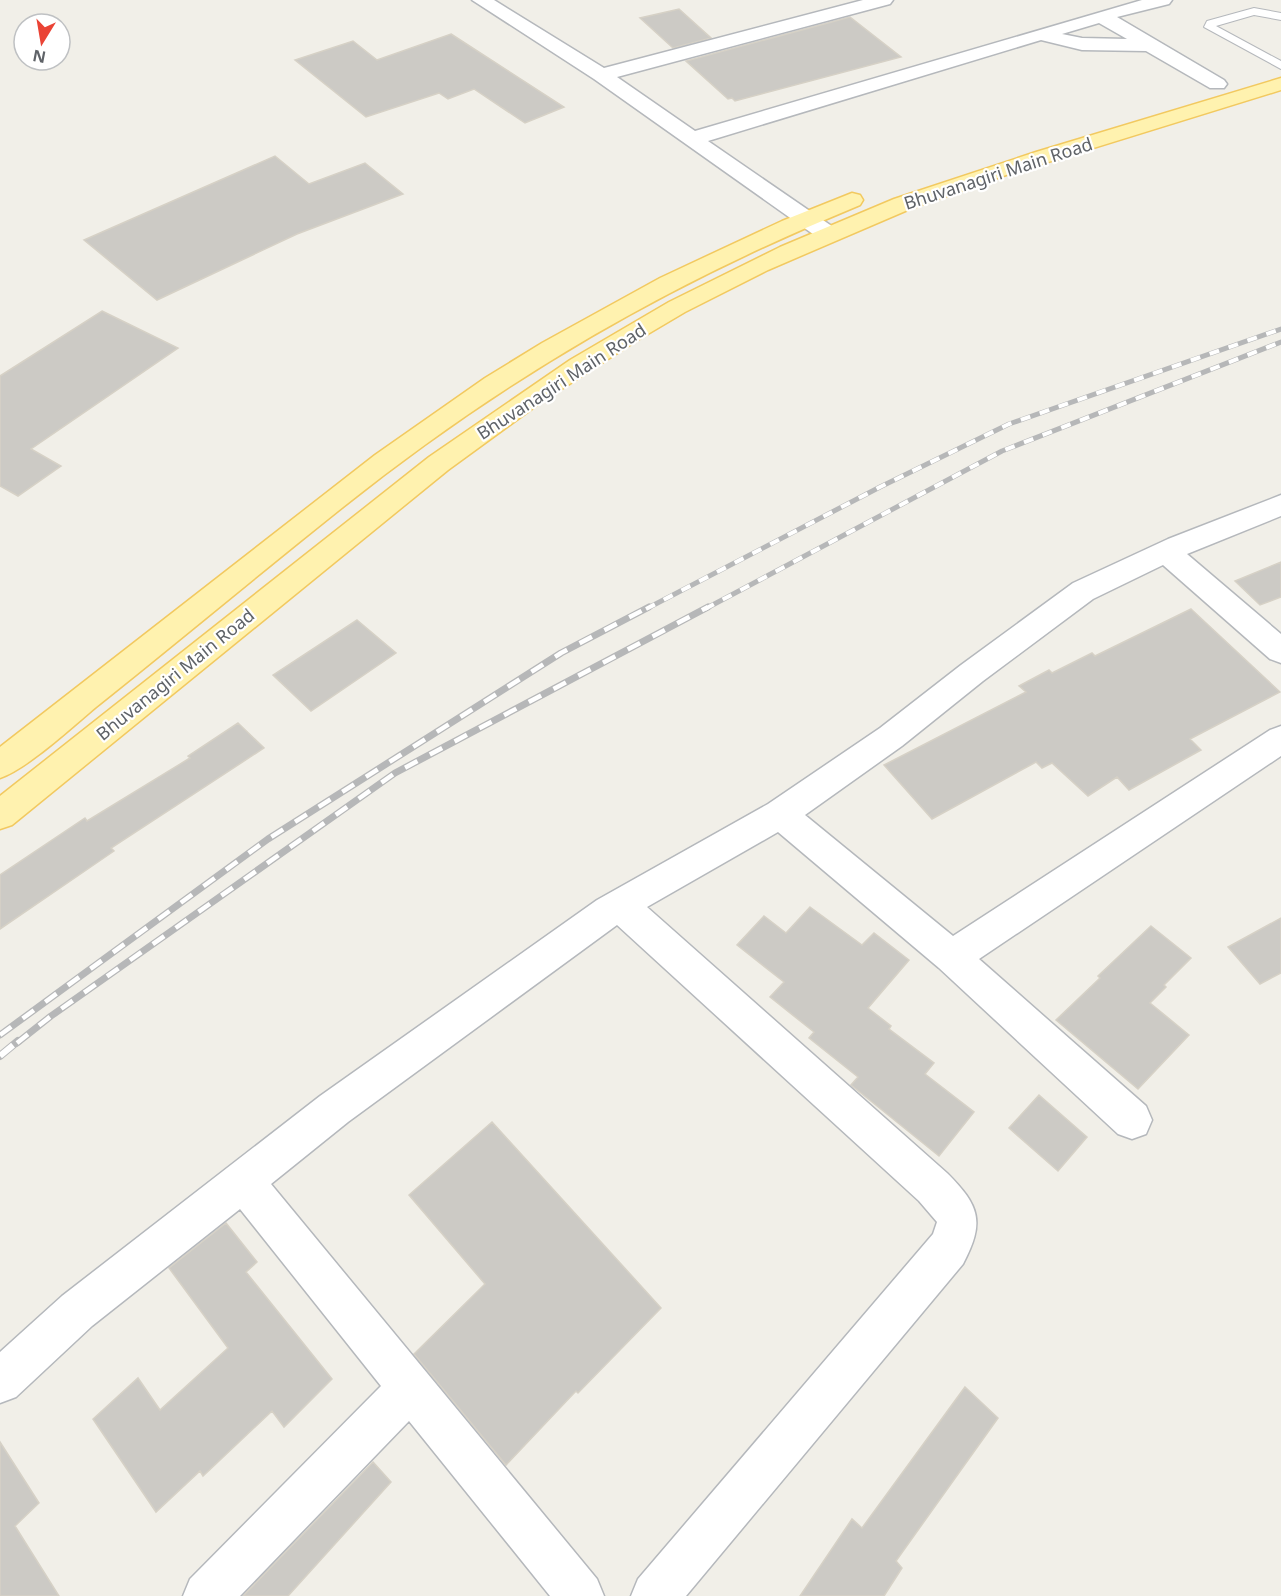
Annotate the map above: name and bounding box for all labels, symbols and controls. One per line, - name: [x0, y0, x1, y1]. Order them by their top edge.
- north arrow: [12, 12, 72, 72]
- text: N: [31, 45, 48, 69]
- street label: Bhuvanagiri Main Road: [901, 131, 1095, 215]
- street label: Bhuvanagiri Main Road: [472, 317, 650, 445]
- street label: Bhuvanagiri Main Road: [91, 603, 259, 745]

